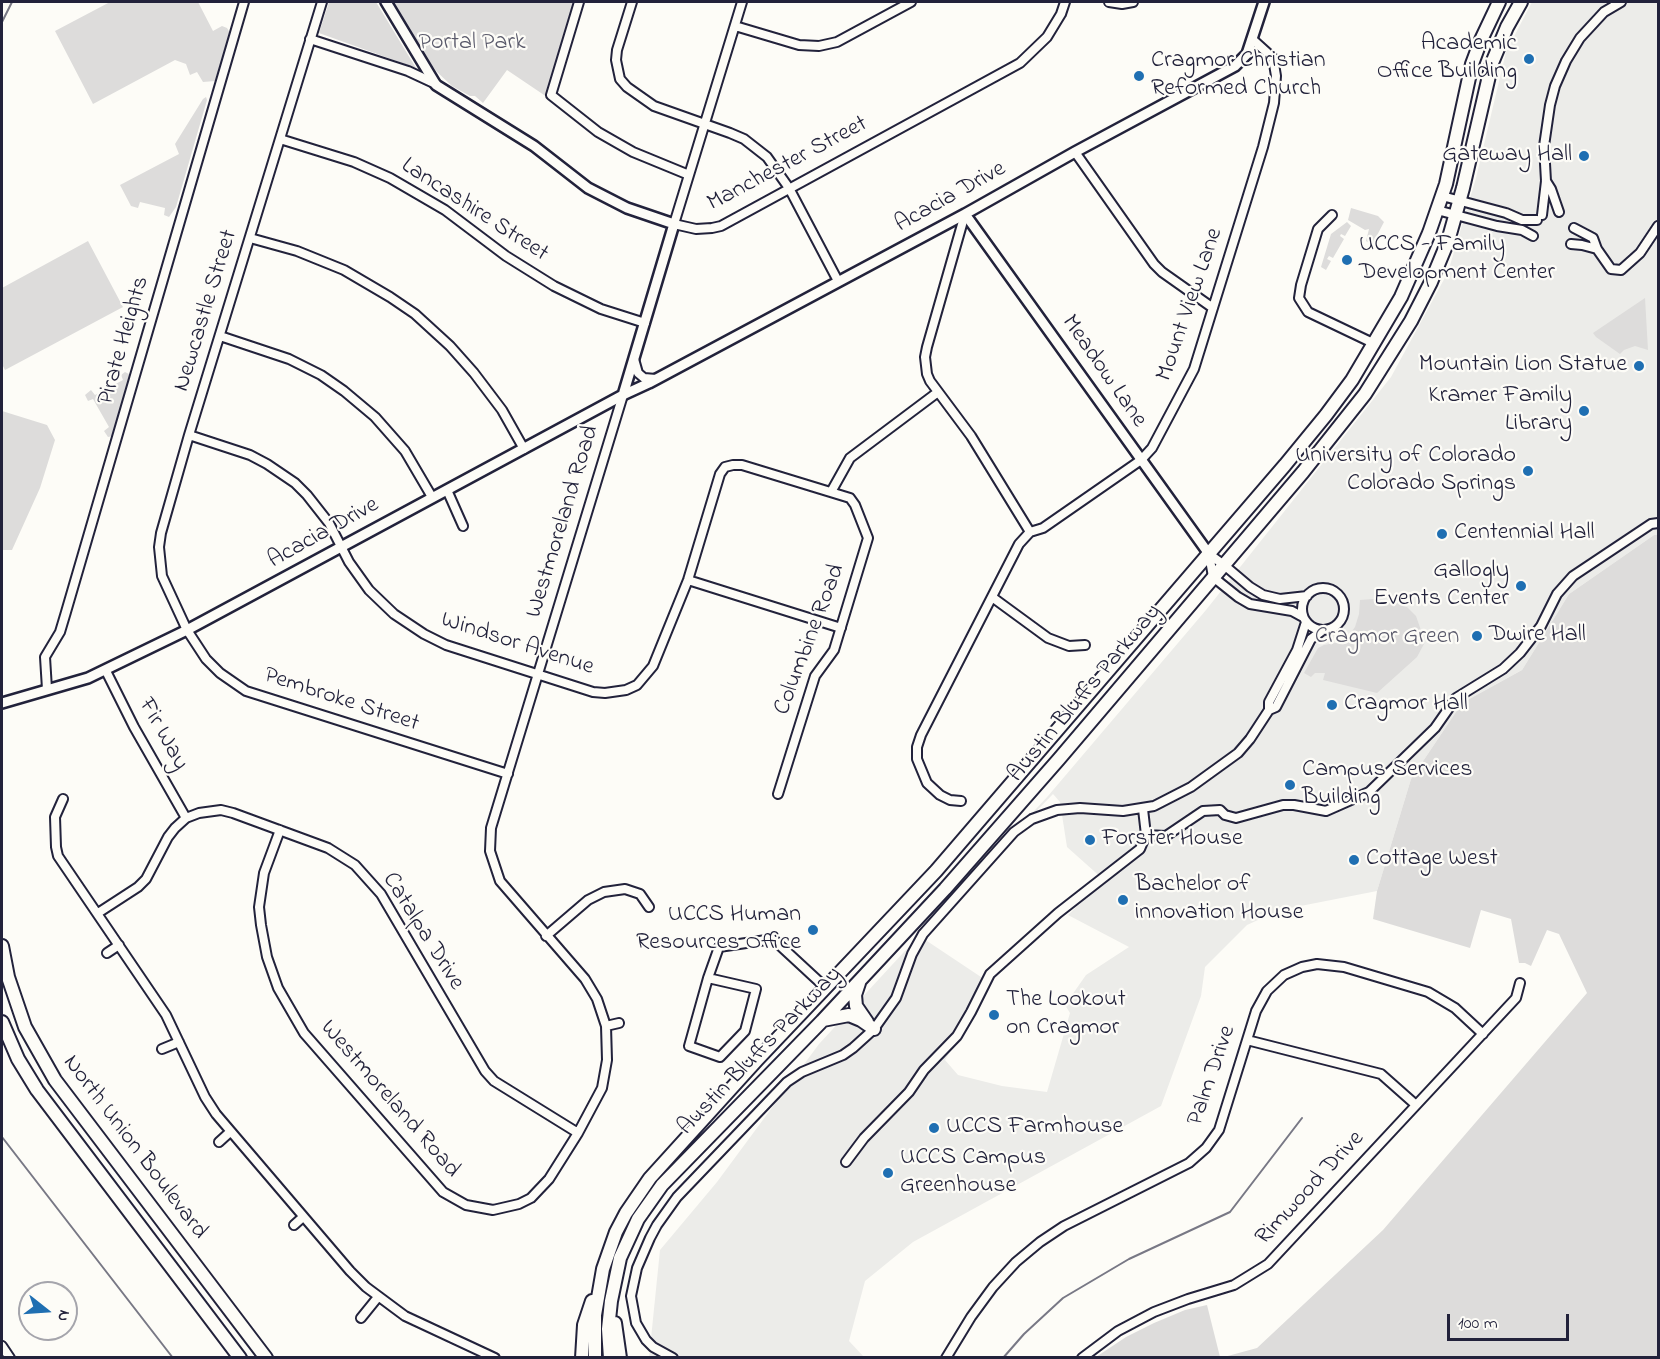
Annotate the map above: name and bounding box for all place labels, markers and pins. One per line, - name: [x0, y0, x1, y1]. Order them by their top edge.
- place label: Academic Office Building: [1377, 31, 1517, 87]
- place label: Cragmor Christian Reformed Church: [1151, 48, 1326, 104]
- marker: Academic Office Building: [1522, 52, 1536, 66]
- marker: Cragmor Christian Reformed Church: [1132, 69, 1146, 83]
- place label: Gateway Hall: [1442, 142, 1572, 170]
- marker: Gateway Hall: [1577, 149, 1591, 163]
- place label: UCCS - Family Development Center: [1359, 232, 1555, 288]
- marker: UCCS - Family Development Center: [1340, 253, 1354, 267]
- place label: Mountain Lion Statue: [1419, 352, 1627, 380]
- marker: Mountain Lion Statue: [1632, 359, 1646, 373]
- place label: Kramer Family Library: [1428, 383, 1572, 439]
- marker: Kramer Family Library: [1577, 404, 1591, 418]
- place label: University of Colorado Colorado Springs: [1295, 443, 1516, 499]
- marker: University of Colorado Colorado Springs: [1521, 464, 1535, 478]
- place label: Centennial Hall: [1454, 520, 1595, 548]
- marker: Centennial Hall: [1435, 527, 1449, 541]
- place label: Gallogly Events Center: [1374, 558, 1509, 614]
- marker: Gallogly Events Center: [1514, 579, 1528, 593]
- place label: Dwire Hall: [1489, 622, 1586, 650]
- marker: Dwire Hall: [1470, 629, 1484, 643]
- place label: Cragmor Hall: [1344, 691, 1468, 719]
- marker: Cragmor Hall: [1325, 698, 1339, 712]
- place label: Campus Services Building: [1302, 757, 1472, 813]
- marker: Campus Services Building: [1283, 778, 1297, 792]
- place label: Forster House: [1102, 826, 1243, 854]
- marker: Forster House: [1083, 833, 1097, 847]
- place label: Cottage West: [1366, 846, 1498, 874]
- marker: Cottage West: [1347, 853, 1361, 867]
- place label: Bachelor of innovation House: [1135, 872, 1303, 928]
- marker: Bachelor of innovation House: [1116, 893, 1130, 907]
- place label: UCCS Human Resources Office: [636, 902, 801, 958]
- marker: UCCS Human Resources Office: [806, 923, 820, 937]
- place label: The Lookout on Cragmor: [1006, 987, 1126, 1043]
- marker: The Lookout on Cragmor: [987, 1008, 1001, 1022]
- place label: UCCS Farmhouse: [946, 1114, 1123, 1142]
- marker: UCCS Farmhouse: [927, 1121, 941, 1135]
- place label: UCCS Campus Greenhouse: [900, 1145, 1046, 1201]
- marker: UCCS Campus Greenhouse: [881, 1166, 895, 1180]

